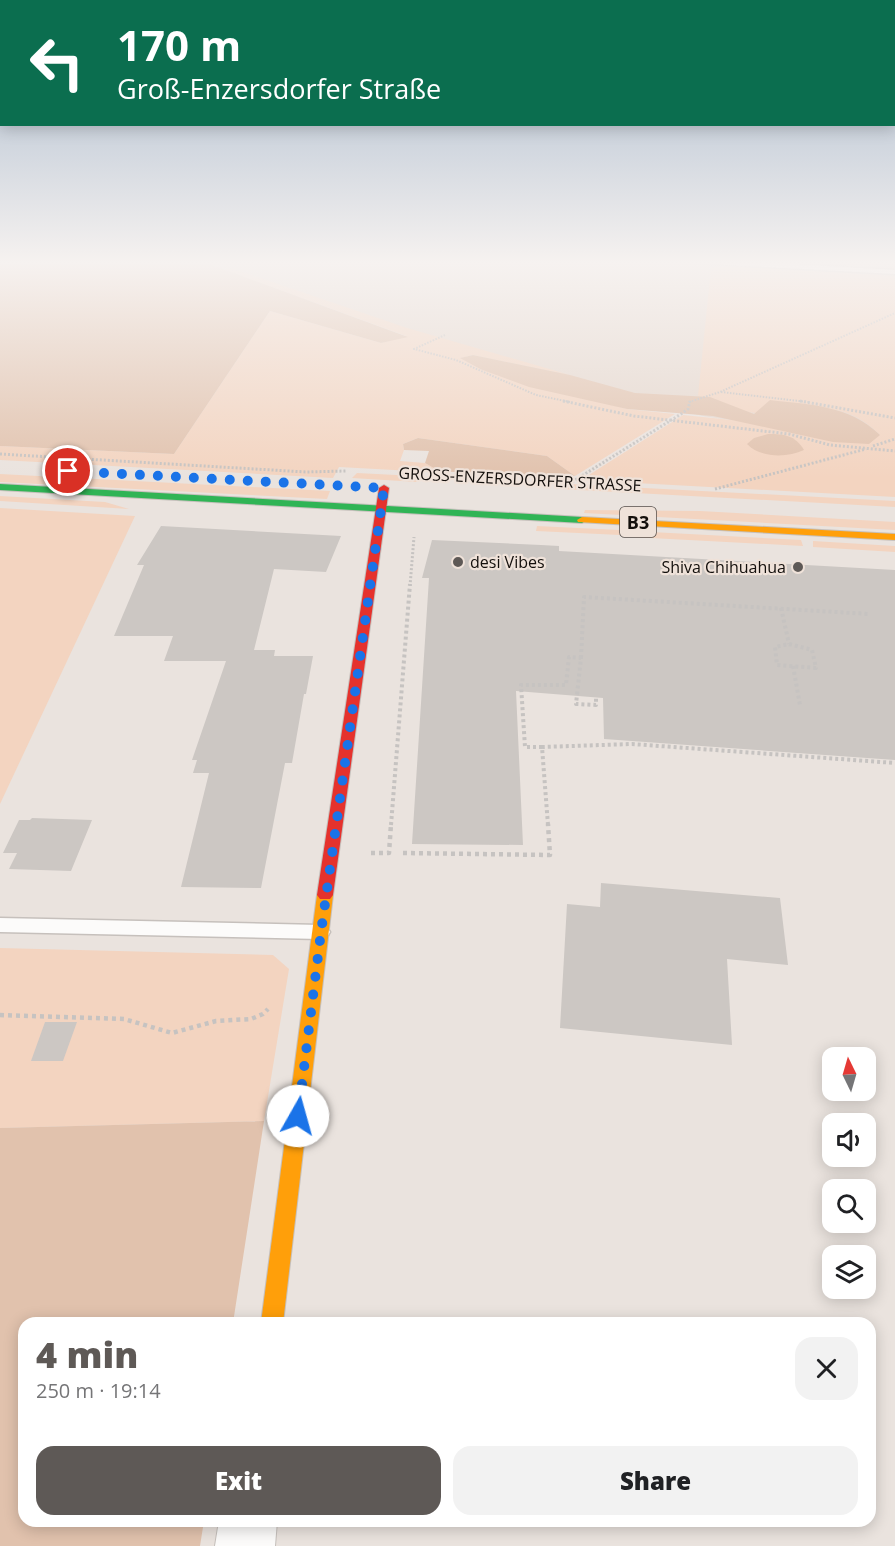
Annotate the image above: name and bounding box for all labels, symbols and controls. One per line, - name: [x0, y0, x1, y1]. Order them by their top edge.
- text: 170 m: [117, 16, 241, 73]
- icon: left: [18, 24, 96, 102]
- text: Groß-Enzersdorfer Straße: [117, 70, 441, 107]
- pin: [42, 445, 93, 496]
- icon: arrive: [51, 454, 84, 487]
- street label: GROSS-ENZERSDORFER STRASSE: [398, 462, 642, 496]
- road number: B3: [620, 507, 656, 537]
- place label: desi Vibes: [470, 551, 545, 573]
- marker: desi Vibes: [451, 555, 465, 569]
- place label: Shiva Chihuahua: [661, 556, 786, 578]
- marker: Shiva Chihuahua: [791, 560, 805, 574]
- north arrow: [822, 1047, 876, 1101]
- map controls: [822, 1047, 876, 1299]
- position arrow: [266, 1084, 330, 1148]
- button: sound: [822, 1113, 876, 1167]
- button: search: [822, 1179, 876, 1233]
- button: layers: [822, 1245, 876, 1299]
- text: 4 min: [36, 1330, 138, 1379]
- button: close: [795, 1337, 858, 1400]
- text: 250 m · 19:14: [36, 1377, 161, 1404]
- button: Exit: [36, 1446, 441, 1515]
- button: Share: [453, 1446, 858, 1515]

